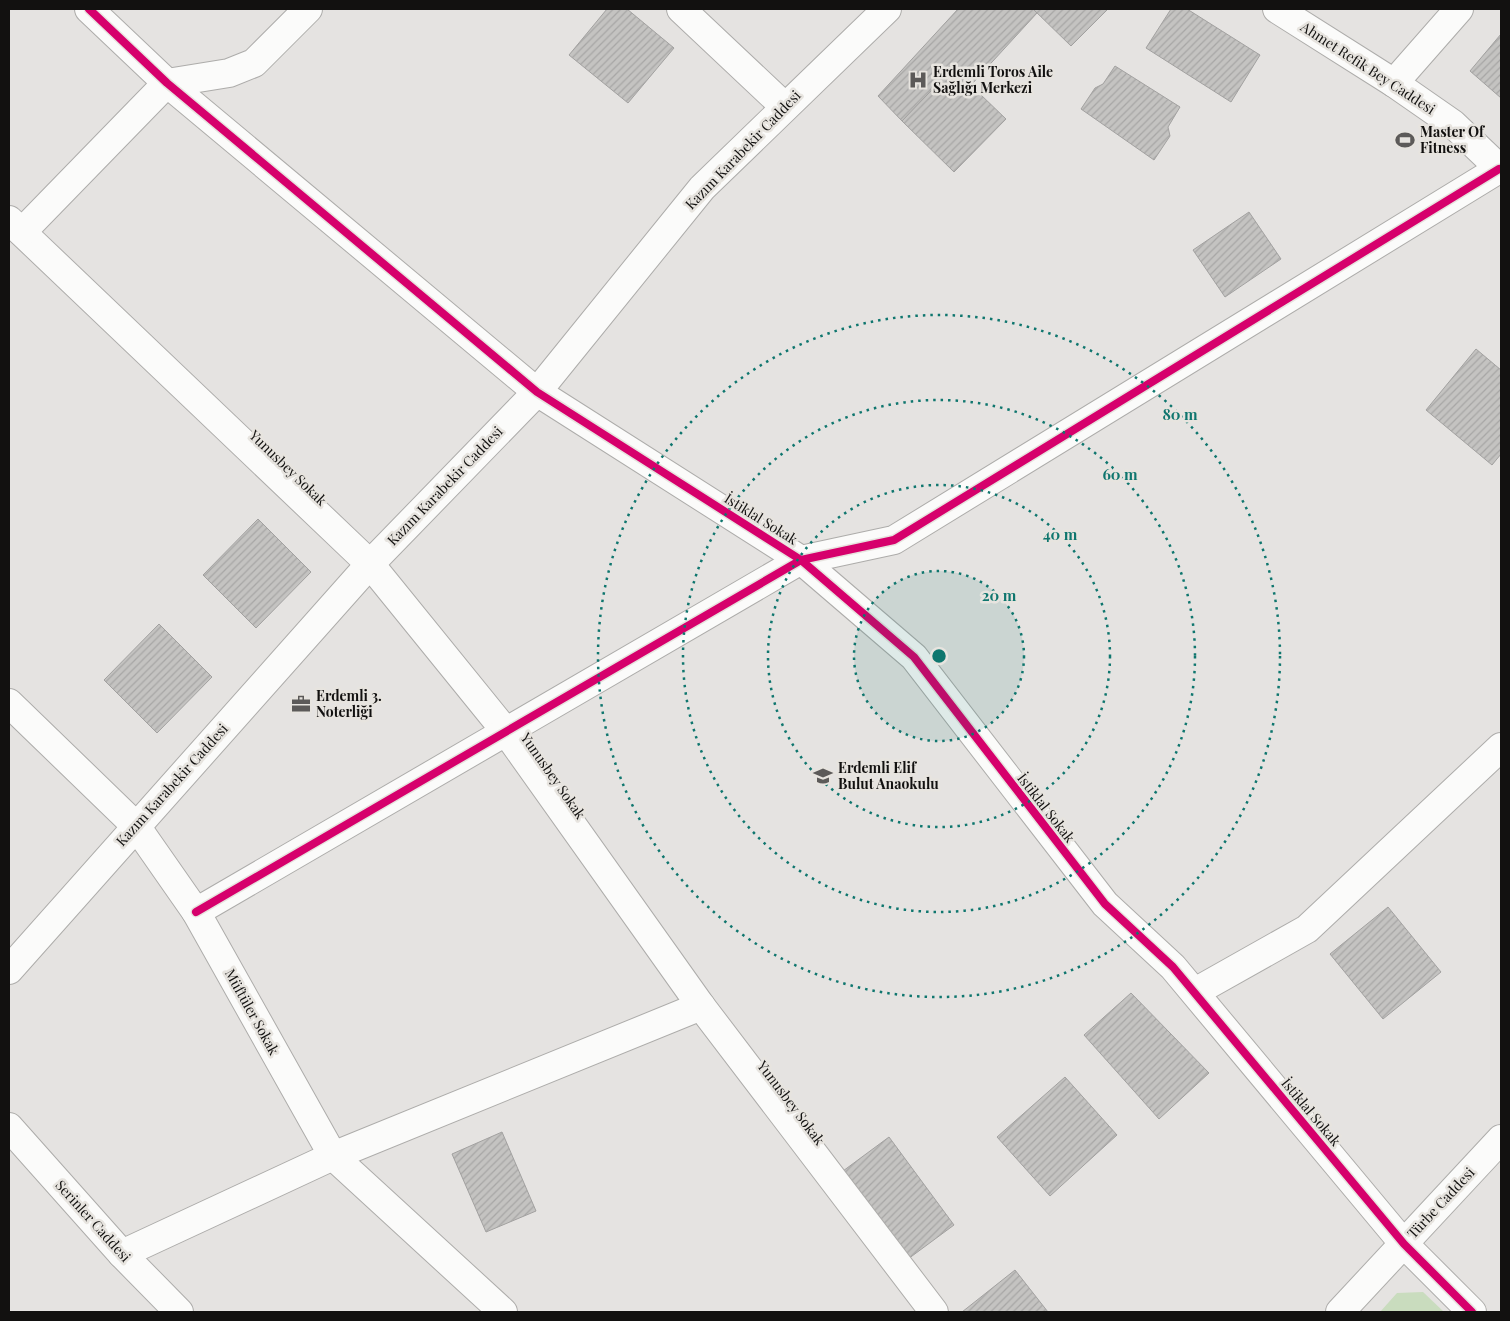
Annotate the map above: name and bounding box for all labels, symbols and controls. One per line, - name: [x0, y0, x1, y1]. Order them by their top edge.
- street label: Ahmet Refik Bey Caddesi: [1297, 16, 1439, 118]
- place label: Erdemli Toros Aile Sağlığı Merkezi: [933, 62, 1053, 97]
- hospital icon: Erdemli Toros Aile Sağlığı Merkezi: [907, 69, 929, 91]
- street label: Kazım Karabekir Caddesi: [681, 86, 805, 213]
- place label: Master Of Fitness: [1420, 122, 1485, 157]
- sports icon: Master Of Fitness: [1394, 129, 1416, 151]
- text: 80 m: [1162, 404, 1198, 424]
- street label: Kazım Karabekir Caddesi: [383, 422, 507, 549]
- street label: Yunusbey Sokak: [245, 425, 332, 510]
- text: 60 m: [1102, 464, 1138, 484]
- street label: İstiklal Sokak: [721, 489, 802, 549]
- text: 40 m: [1043, 524, 1078, 544]
- text: 20 m: [982, 585, 1017, 605]
- centre of rings: [930, 647, 948, 665]
- place label: Erdemli 3. Noterliği: [316, 686, 382, 721]
- office icon: Erdemli 3. Noterliği: [290, 693, 312, 715]
- street label: Kazım Karabekir Caddesi: [111, 719, 232, 850]
- street label: Yunusbey Sokak: [516, 728, 590, 823]
- place label: Erdemli Elif Bulut Anaokulu: [838, 758, 939, 793]
- school or university icon: Erdemli Elif Bulut Anaokulu: [812, 765, 834, 787]
- street label: İstiklal Sokak: [1013, 769, 1080, 847]
- street label: Müftüler Sokak: [221, 965, 284, 1058]
- street label: Yunusbey Sokak: [753, 1056, 830, 1149]
- street label: İstiklal Sokak: [1277, 1074, 1346, 1150]
- street label: Türbe Caddesi: [1403, 1163, 1478, 1242]
- street label: Serinler Caddesi: [52, 1176, 135, 1266]

